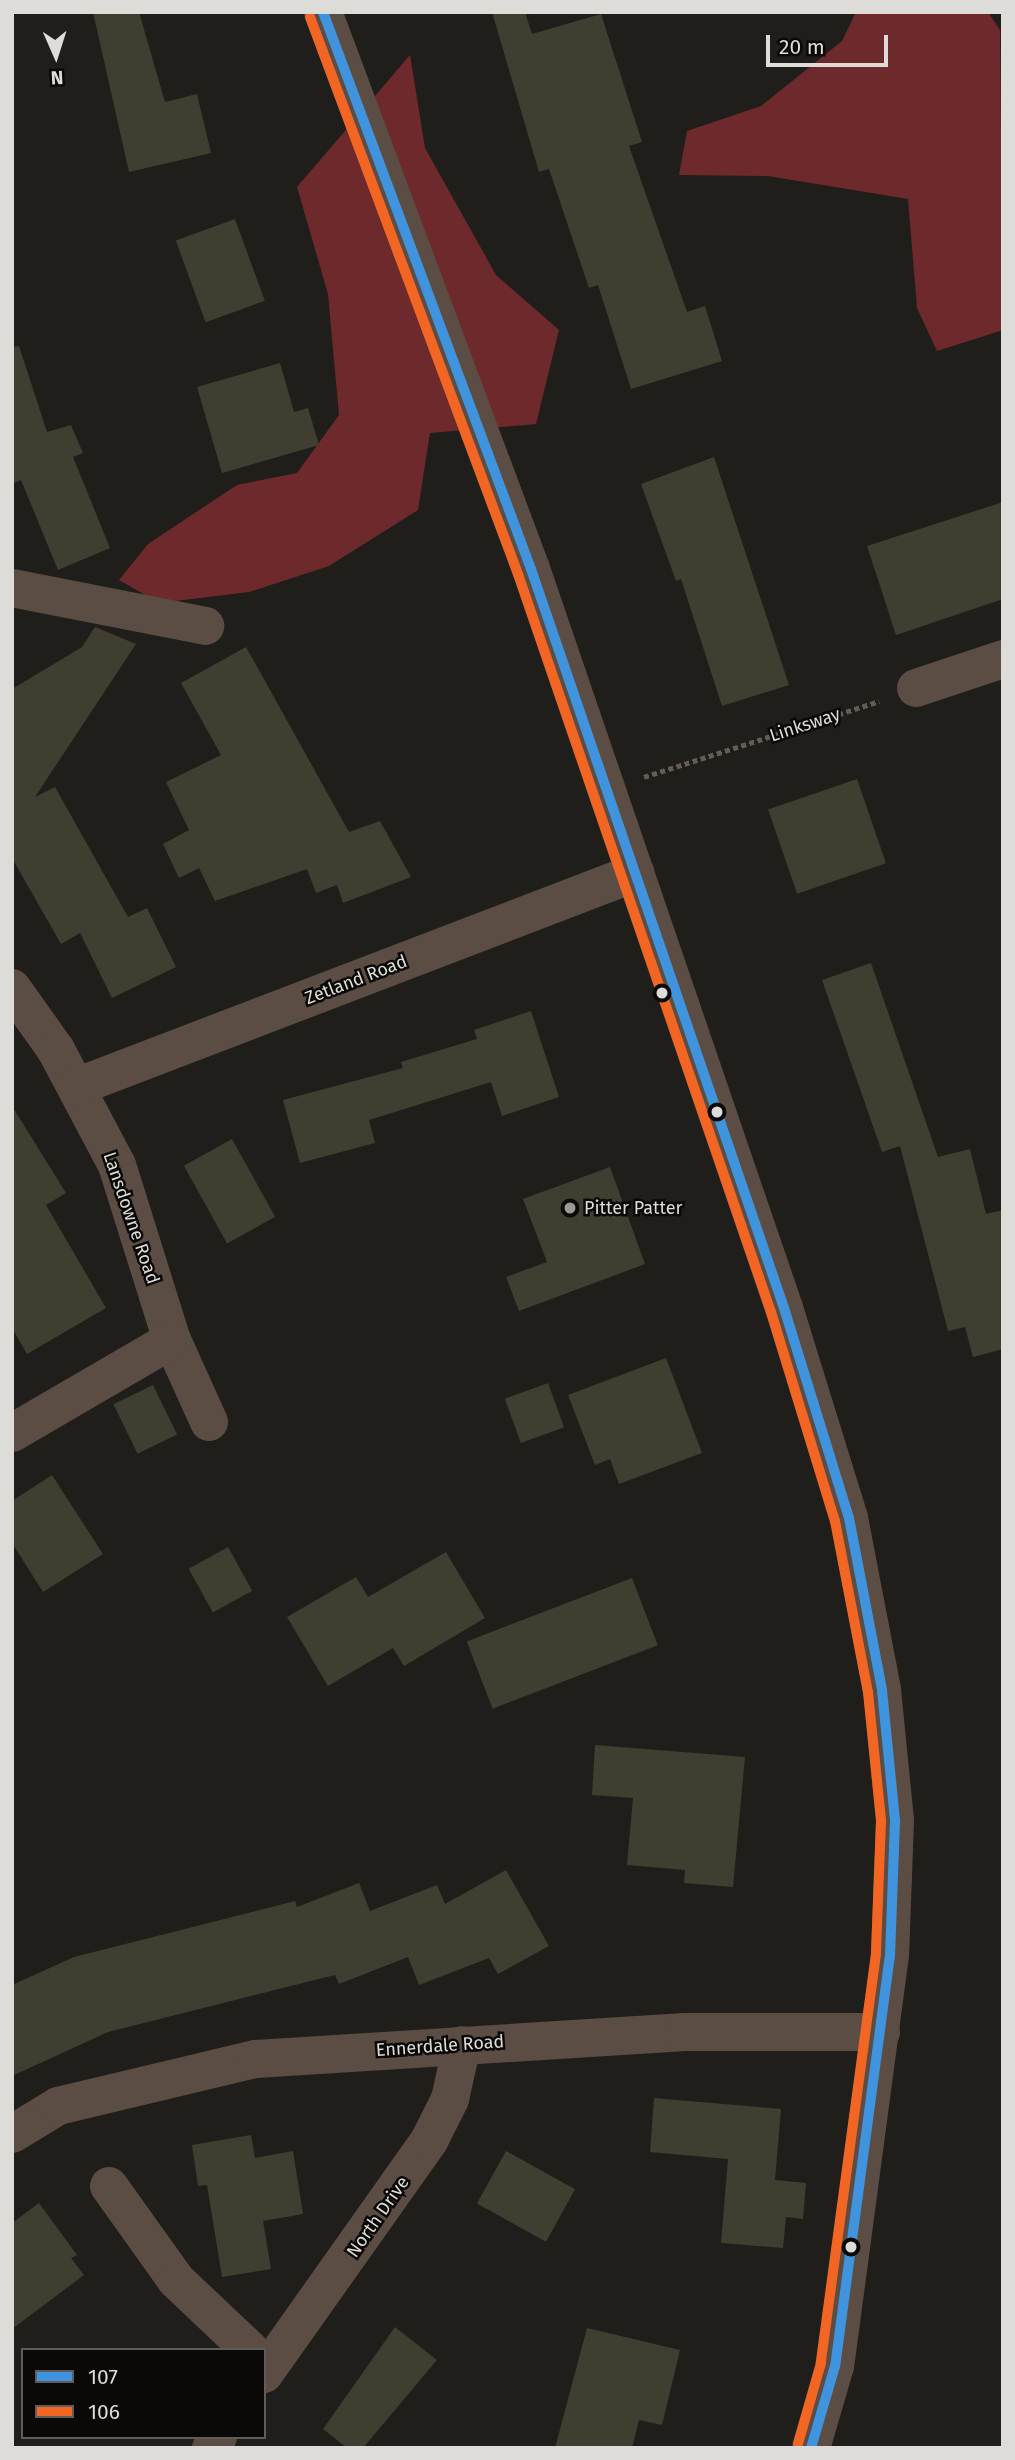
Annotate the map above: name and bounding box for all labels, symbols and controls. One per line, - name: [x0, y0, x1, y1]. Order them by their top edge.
- north arrow: [21, 21, 91, 91]
- scale bar: [770, 21, 892, 65]
- text: 20 m: [779, 34, 825, 60]
- text: N: [50, 66, 64, 89]
- street label: Linksway: [767, 703, 843, 747]
- street label: Zetland Road: [302, 951, 410, 1009]
- unlabelled marker: [655, 986, 669, 1000]
- unlabelled marker: [710, 1105, 724, 1119]
- street label: Lansdowne Road: [98, 1149, 164, 1287]
- place label: Pitter Patter: [584, 1197, 683, 1219]
- marker: Pitter Patter: [562, 1200, 578, 1216]
- street label: Ennerdale Road: [375, 2031, 505, 2061]
- street label: North Drive: [342, 2172, 414, 2262]
- unlabelled marker: [844, 2240, 858, 2254]
- legend: [21, 2348, 266, 2439]
- text: 107: [88, 2364, 118, 2390]
- text: 106: [88, 2399, 120, 2425]

